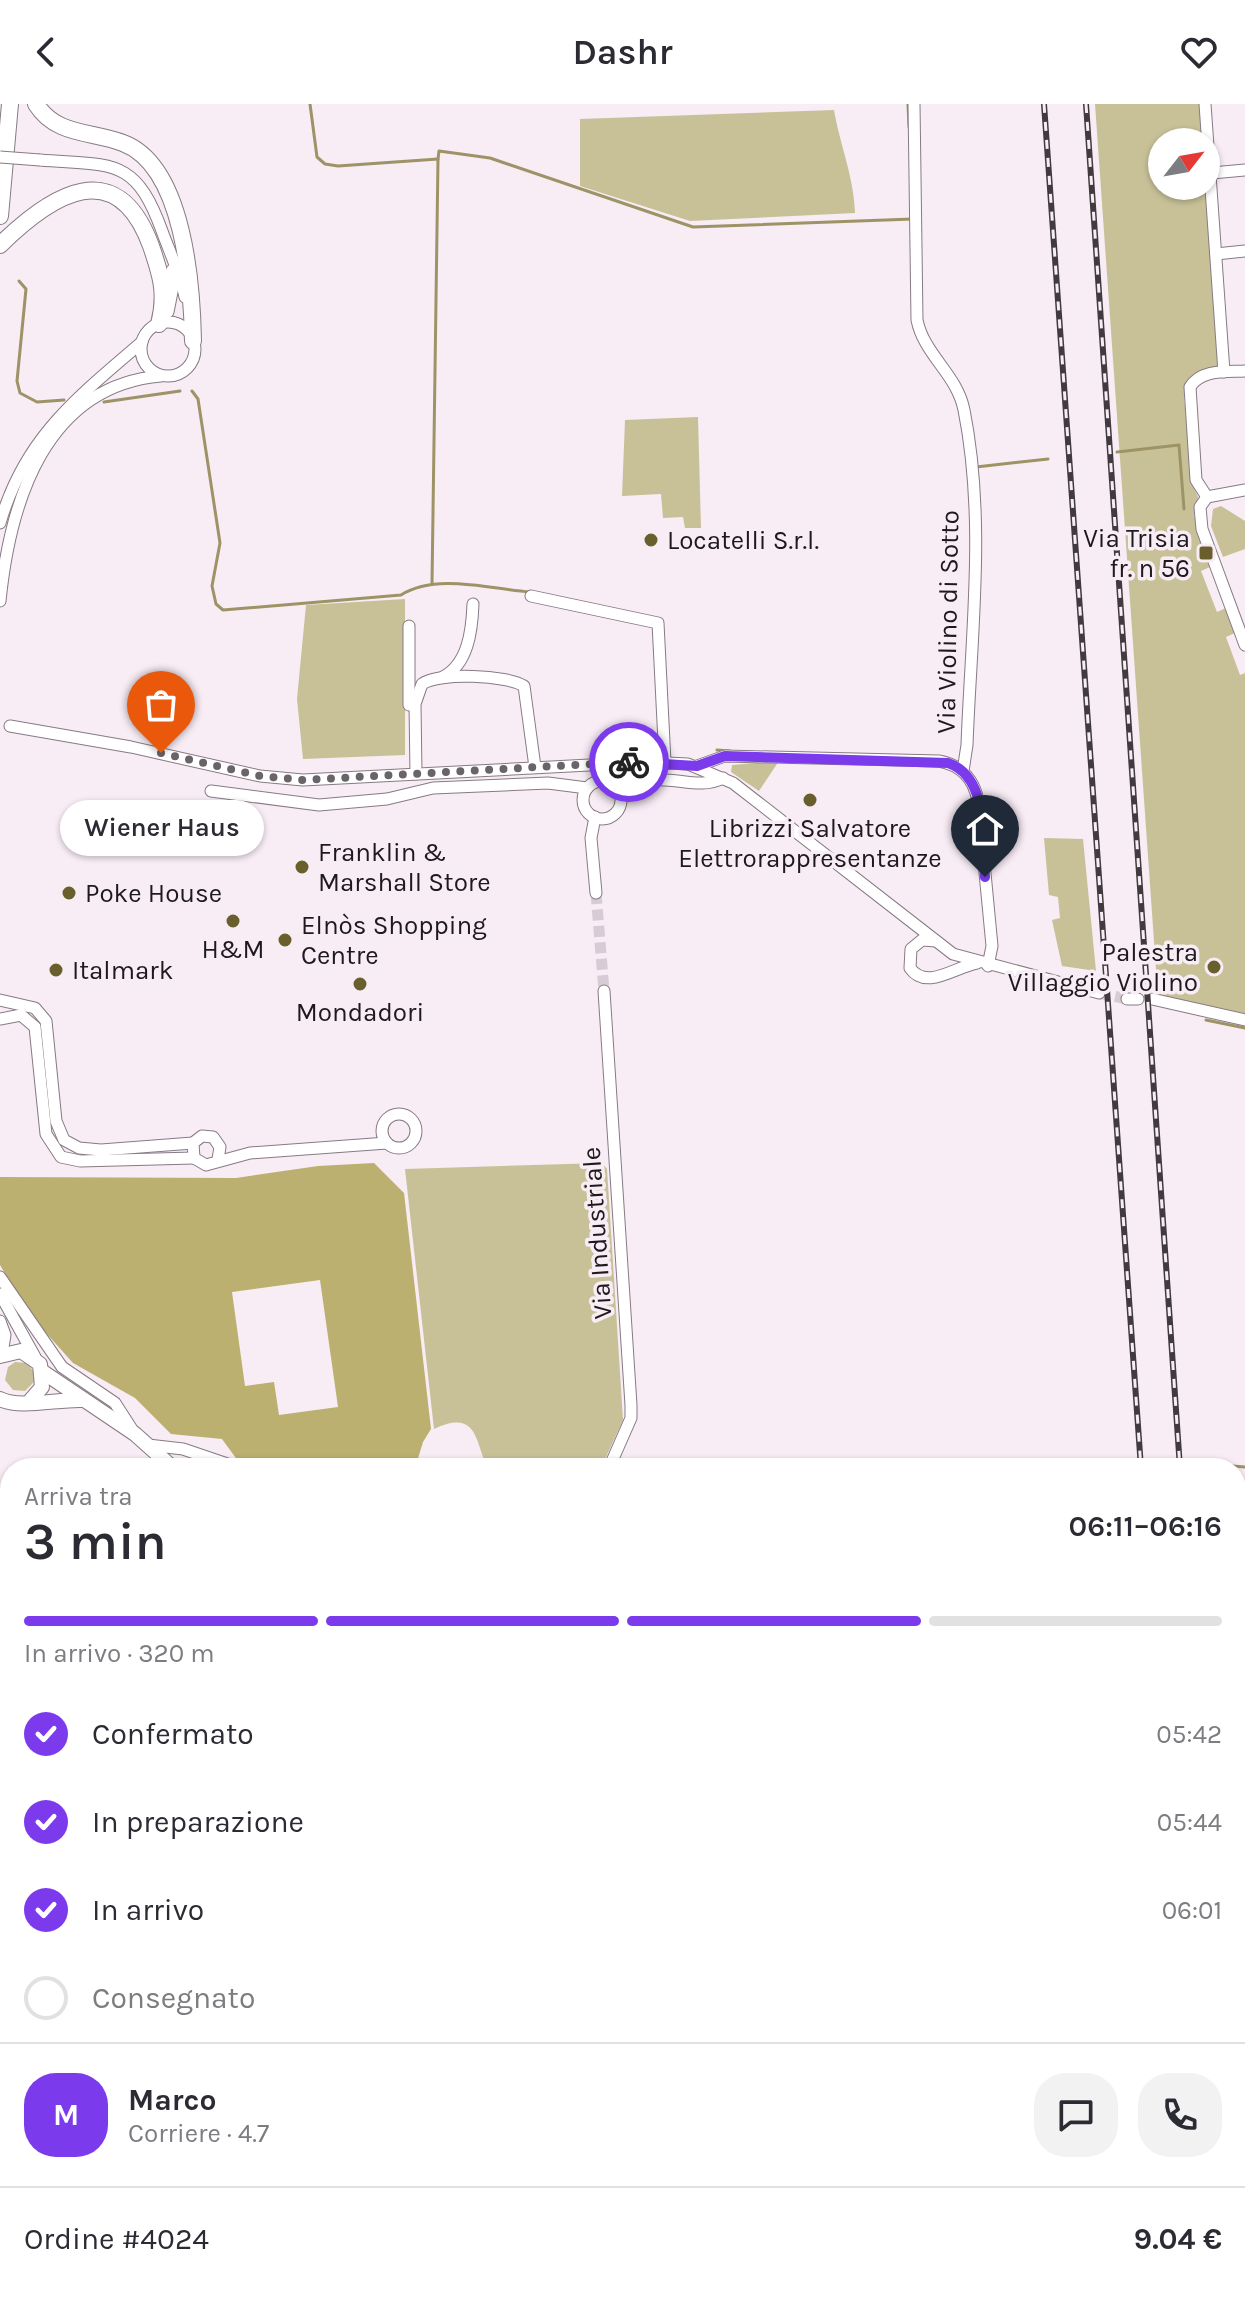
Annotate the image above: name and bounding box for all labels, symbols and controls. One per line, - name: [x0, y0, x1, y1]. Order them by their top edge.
- icon: back: [24, 30, 68, 74]
- icon: heart: [1177, 30, 1221, 74]
- text: Dashr: [572, 31, 673, 73]
- north arrow: [1148, 128, 1220, 200]
- map controls: [1148, 128, 1220, 200]
- street label: Via Violino di Sotto: [931, 510, 965, 734]
- place label: Via Trisia fr. n 56: [1083, 523, 1190, 584]
- place label: Locatelli S.r.l.: [667, 525, 819, 556]
- marker: Locatelli S.r.l.: [642, 531, 660, 549]
- marker: Via Trisia fr. n 56: [1197, 544, 1215, 562]
- pin: [127, 671, 195, 753]
- icon: bag: [139, 683, 183, 727]
- courier: [589, 722, 669, 802]
- icon: bike: [607, 740, 651, 784]
- marker: Librizzi Salvatore Elettrorappresentanze: [801, 791, 819, 809]
- pin: [951, 795, 1019, 877]
- callout: Wiener Haus: [59, 801, 263, 857]
- icon: home: [963, 807, 1007, 851]
- text: Wiener Haus: [84, 812, 240, 843]
- place label: Librizzi Salvatore Elettrorappresentanze: [678, 813, 942, 874]
- place label: Franklin & Marshall Store: [318, 837, 491, 898]
- marker: Franklin & Marshall Store: [293, 858, 311, 876]
- place label: Poke House: [85, 878, 222, 909]
- marker: Poke House: [60, 884, 78, 902]
- place label: Elnòs Shopping Centre: [301, 910, 487, 971]
- marker: H&M: [224, 912, 242, 930]
- marker: Elnòs Shopping Centre: [276, 931, 294, 949]
- place label: H&M: [201, 934, 265, 965]
- place label: Palestra Villaggio Violino: [1008, 937, 1198, 998]
- place label: Italmark: [72, 955, 173, 986]
- marker: Palestra Villaggio Violino: [1205, 958, 1223, 976]
- marker: Italmark: [47, 961, 65, 979]
- marker: Mondadori: [351, 975, 369, 993]
- place label: Mondadori: [296, 997, 424, 1028]
- street label: Via Industriale: [576, 1146, 618, 1320]
- text: Arriva tra: [24, 1481, 133, 1512]
- text: 06:11–06:16: [1069, 1508, 1222, 1544]
- text: 3 min: [24, 1511, 167, 1572]
- text: In arrivo · 320 m: [24, 1638, 215, 1669]
- icon: check: [24, 1712, 68, 1756]
- text: Confermato: [92, 1716, 254, 1752]
- text: 05:42: [1156, 1719, 1222, 1750]
- icon: check: [24, 1800, 68, 1844]
- text: In preparazione: [92, 1804, 304, 1840]
- text: 05:44: [1157, 1807, 1222, 1838]
- icon: check: [24, 1888, 68, 1932]
- text: In arrivo: [92, 1892, 204, 1928]
- text: 06:01: [1162, 1895, 1222, 1926]
- text: Consegnato: [92, 1980, 255, 2016]
- button: chat: [1034, 2073, 1118, 2157]
- button: phone: [1138, 2073, 1222, 2157]
- text: Marco: [128, 2082, 216, 2118]
- text: M: [53, 2097, 79, 2133]
- text: Corriere · 4.7: [128, 2118, 269, 2149]
- text: Ordine #4024: [24, 2221, 209, 2257]
- text: 9.04 €: [1134, 2221, 1222, 2257]

